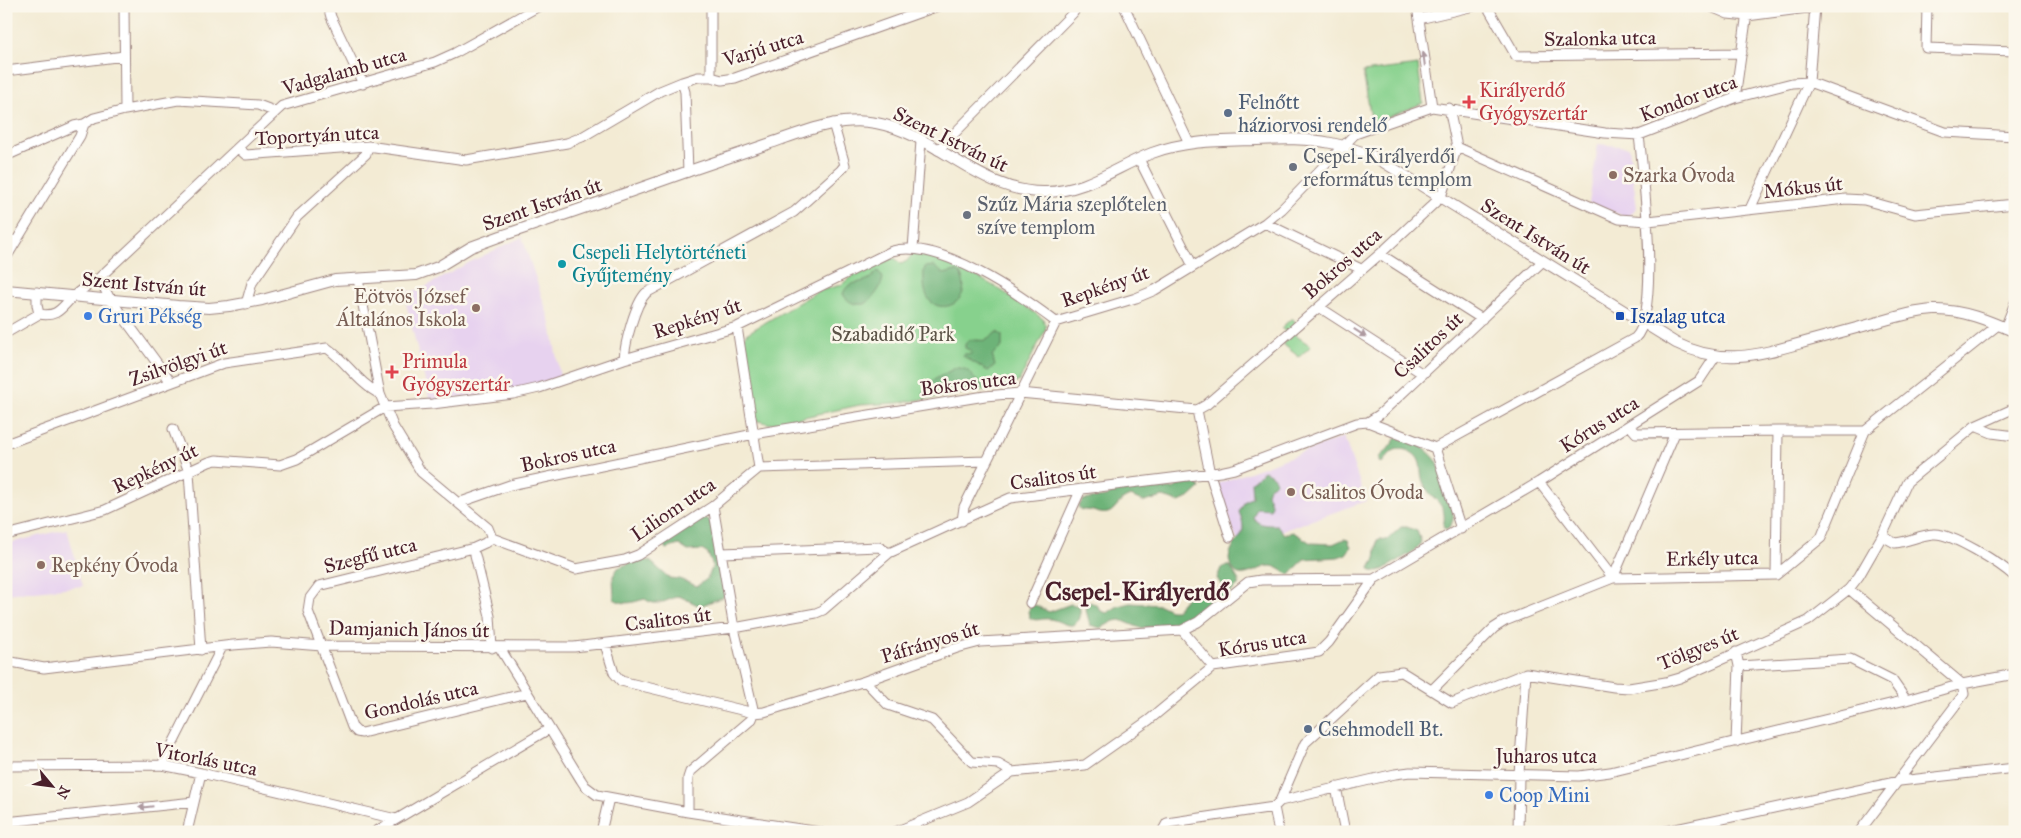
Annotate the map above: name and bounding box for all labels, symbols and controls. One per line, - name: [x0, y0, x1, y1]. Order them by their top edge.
- street label: Varjú utca: [719, 24, 807, 72]
- street label: Szalonka utca: [1544, 25, 1657, 51]
- street label: Vadgalamb utca: [278, 42, 410, 101]
- one-way arrow: [1420, 51, 1428, 67]
- street label: Kondor utca: [1636, 69, 1740, 127]
- place label: Királyerdő Gyógyszertár: [1479, 78, 1588, 126]
- place label: Felnőtt háziorvosi rendelő: [1238, 90, 1388, 137]
- marker: Királyerdő Gyógyszertár: [1463, 96, 1475, 108]
- street label: Szent István út: [890, 101, 1012, 177]
- marker: Felnőtt háziorvosi rendelő: [1222, 107, 1234, 119]
- street label: Toportyán utca: [254, 120, 380, 150]
- place label: Csepel-Királyerdői református templom: [1303, 144, 1472, 191]
- marker: Csepel-Királyerdői református templom: [1287, 161, 1299, 173]
- place label: Szarka Óvoda: [1623, 161, 1736, 187]
- marker: Szarka Óvoda: [1607, 169, 1619, 181]
- street label: Mókus út: [1762, 171, 1844, 203]
- street label: Szent István út: [479, 172, 605, 236]
- place label: Szűz Mária szeplőtelen szíve templom: [977, 192, 1167, 239]
- street label: Szent István út: [1477, 193, 1595, 279]
- marker: Szűz Mária szeplőtelen szíve templom: [961, 209, 973, 221]
- street label: Bokros utca: [1298, 222, 1387, 304]
- place label: Csepeli Helytörténeti Gyűjtemény: [572, 240, 747, 287]
- marker: Csepeli Helytörténeti Gyűjtemény: [556, 258, 568, 270]
- street label: Repkény út: [1058, 260, 1152, 312]
- street label: Szent István út: [81, 267, 207, 301]
- place label: Eötvös József Általános Iskola: [335, 284, 469, 331]
- street label: Repkény út: [650, 292, 744, 344]
- marker: Eötvös József Általános Iskola: [470, 302, 482, 314]
- place label: Gruri Pékség: [98, 304, 202, 329]
- place label: Iszalag utca: [1630, 304, 1726, 329]
- street label: Csalitos út: [1388, 307, 1468, 383]
- marker: Gruri Pékség: [82, 310, 94, 322]
- marker: Iszalag utca: [1614, 310, 1626, 322]
- park label: Szabadidő Park: [831, 322, 955, 346]
- one-way arrow: [1353, 329, 1367, 338]
- street label: Zsilvölgyi út: [126, 335, 230, 392]
- place label: Primula Gyógyszertár: [402, 349, 511, 397]
- street label: Bokros utca: [919, 365, 1018, 401]
- marker: Primula Gyógyszertár: [386, 366, 398, 378]
- street label: Kórus utca: [1555, 390, 1643, 458]
- street label: Bokros utca: [518, 433, 618, 477]
- street label: Repkény út: [108, 438, 202, 498]
- street label: Csalitos út: [1008, 459, 1098, 495]
- street label: Liliom utca: [626, 472, 720, 546]
- place label: Csalitos Óvoda: [1301, 478, 1424, 504]
- marker: Csalitos Óvoda: [1285, 486, 1297, 498]
- street label: Szegfű utca: [321, 532, 420, 579]
- street label: Erkély utca: [1666, 545, 1759, 571]
- place label: Repkény Óvoda: [51, 551, 179, 577]
- marker: Repkény Óvoda: [35, 559, 47, 571]
- district label: Csepel-Királyerdő: [1045, 576, 1230, 607]
- street label: Csalitos út: [623, 602, 713, 636]
- street label: Damjanich János út: [328, 616, 490, 643]
- street label: Páfrányos út: [878, 616, 982, 668]
- street label: Tölgyes út: [1654, 621, 1742, 676]
- street label: Kórus utca: [1216, 624, 1308, 662]
- street label: Gondolás utca: [362, 675, 481, 725]
- place label: Csehmodell Bt.: [1318, 717, 1443, 741]
- marker: Csehmodell Bt.: [1302, 723, 1314, 735]
- street label: Vitorlás utca: [152, 737, 260, 781]
- street label: Juharos utca: [1493, 744, 1597, 769]
- north arrow: [28, 760, 78, 810]
- text: N: [53, 783, 73, 801]
- place label: Coop Mini: [1499, 783, 1590, 807]
- marker: Coop Mini: [1483, 789, 1495, 801]
- one-way arrow: [137, 803, 153, 811]

